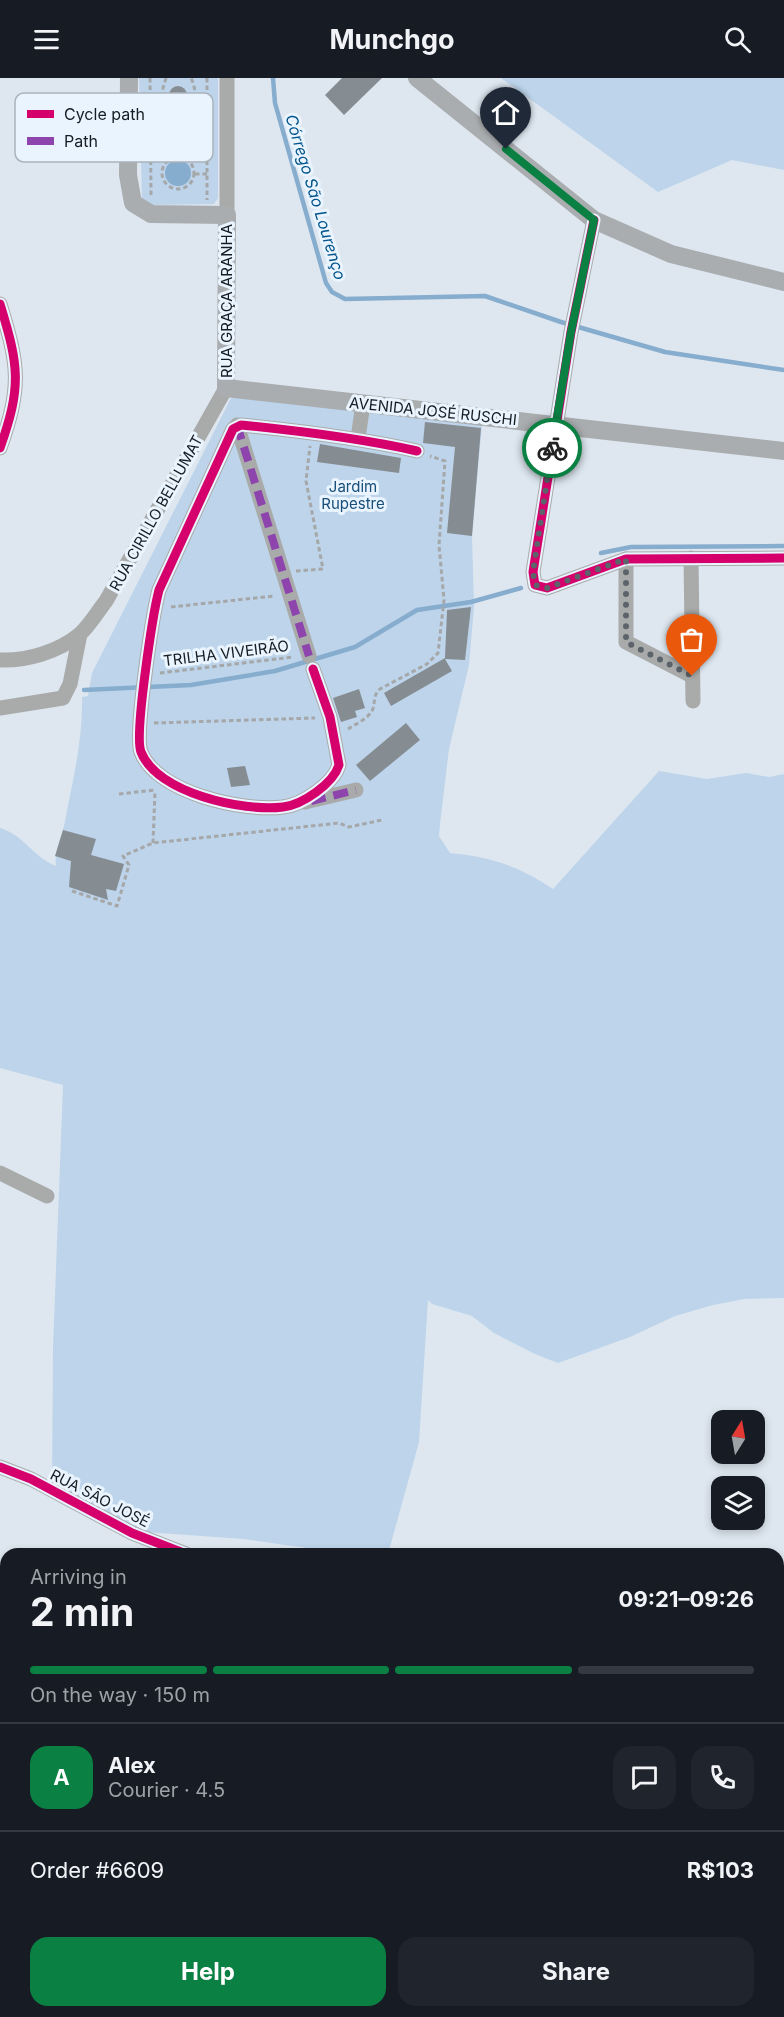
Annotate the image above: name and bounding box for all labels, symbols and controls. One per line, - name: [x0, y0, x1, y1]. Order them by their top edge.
- icon: menu: [30, 23, 63, 56]
- text: Munchgo: [329, 23, 455, 56]
- icon: search: [721, 23, 754, 56]
- pin: [480, 87, 531, 149]
- legend: [15, 93, 213, 162]
- icon: home: [489, 96, 522, 129]
- text: Cycle path: [64, 104, 145, 124]
- water label: Córrego São Lourenço: [281, 112, 351, 282]
- text: Path: [64, 131, 98, 151]
- street label: RUA GRAÇA ARANHA: [217, 224, 236, 378]
- street label: AVENIDA JOSÉ RUSCHI: [348, 393, 518, 429]
- courier: [522, 418, 582, 478]
- street label: RUA CIRILLO BELLUMAT: [105, 432, 207, 594]
- icon: bike: [536, 432, 569, 465]
- park label: Jardim Rupestre: [321, 477, 385, 513]
- pin: [666, 614, 717, 676]
- icon: bag: [675, 623, 708, 656]
- street label: TRILHA VIVEIRÃO: [162, 636, 290, 670]
- north arrow: [711, 1410, 765, 1464]
- map controls: [711, 1410, 765, 1530]
- street label: RUA SÃO JOSÉ: [47, 1465, 153, 1531]
- button: layers: [711, 1476, 765, 1530]
- text: Arriving in: [30, 1565, 127, 1589]
- text: 09:21–09:26: [619, 1586, 754, 1612]
- text: 2 min: [30, 1588, 134, 1635]
- text: On the way · 150 m: [30, 1683, 210, 1707]
- button: chat: [613, 1746, 676, 1809]
- button: phone: [691, 1746, 754, 1809]
- text: Alex: [108, 1752, 156, 1778]
- text: A: [53, 1764, 70, 1790]
- text: Courier · 4.5: [108, 1778, 225, 1802]
- text: Order #6609: [30, 1857, 164, 1883]
- text: R$103: [687, 1857, 754, 1883]
- button: Help: [30, 1937, 386, 2006]
- button: Share: [398, 1937, 754, 2006]

